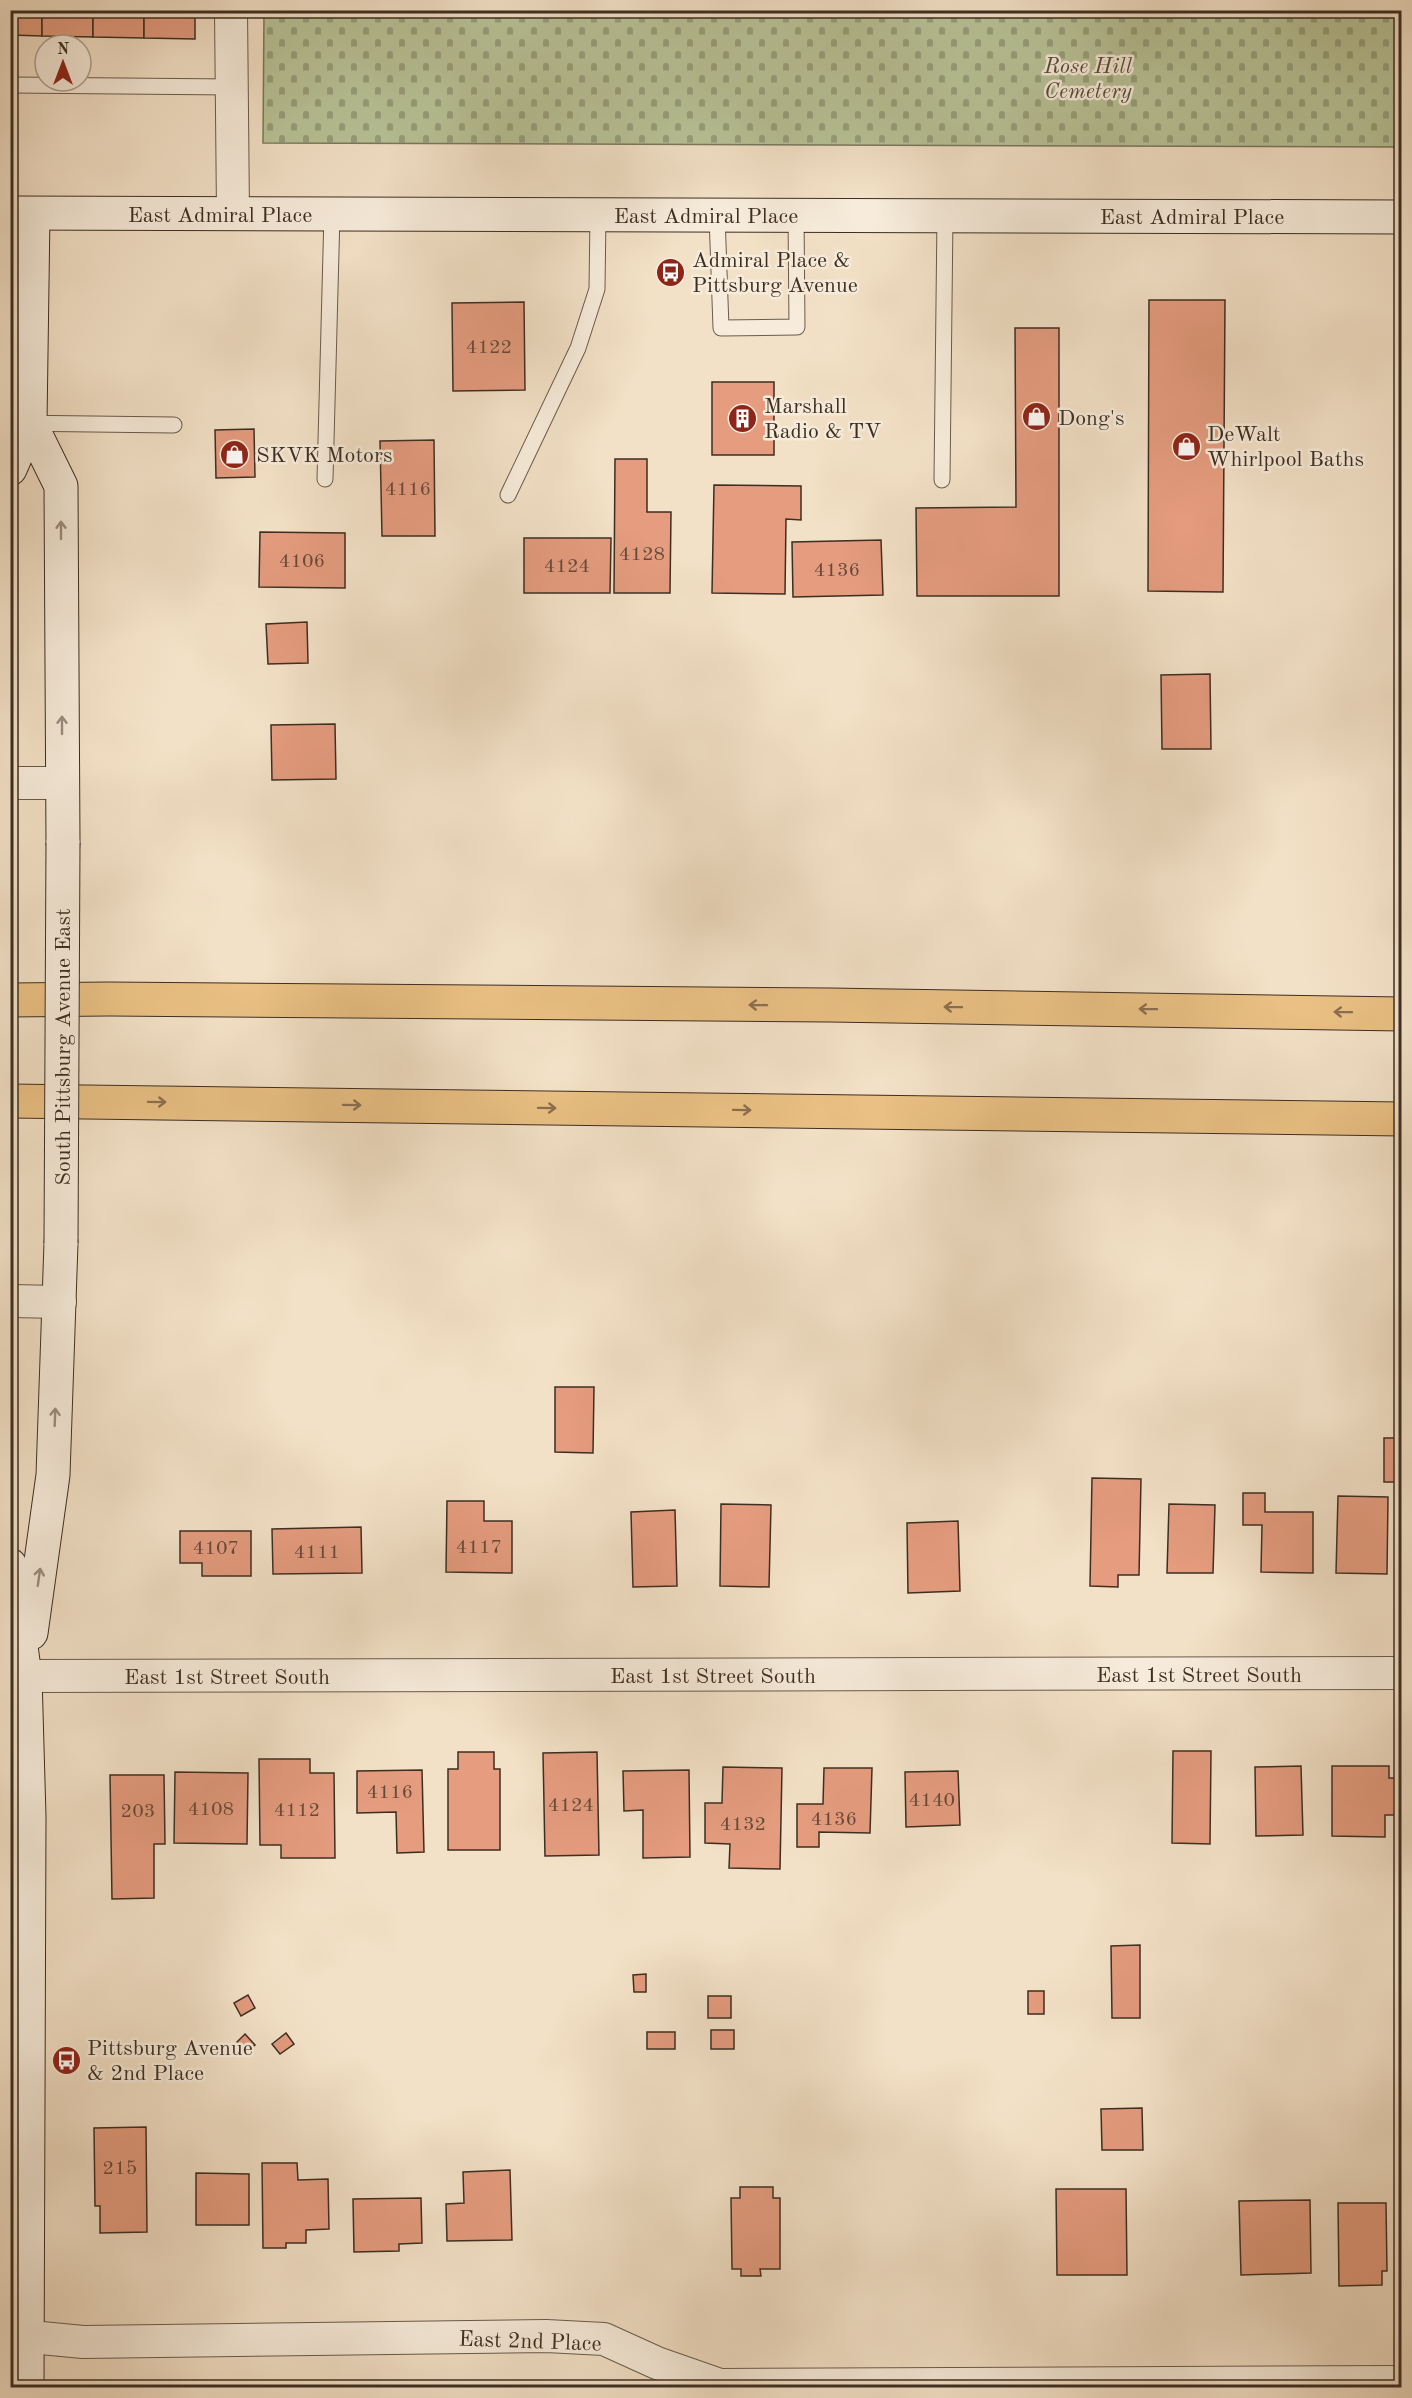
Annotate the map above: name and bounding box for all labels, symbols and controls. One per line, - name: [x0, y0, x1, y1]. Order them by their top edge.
- north arrow: [33, 33, 93, 93]
- text: N: [57, 42, 70, 58]
- park label: Rose Hill Cemetery: [1043, 56, 1133, 103]
- street label: East Admiral Place: [128, 205, 312, 227]
- street label: East Admiral Place: [614, 206, 798, 228]
- street label: East Admiral Place: [1100, 207, 1284, 229]
- place label: Admiral Place & Pittsburg Avenue: [692, 250, 858, 297]
- bus stop icon: Admiral Place & Pittsburg Avenue: [655, 256, 687, 288]
- house number: 4122: [466, 338, 512, 358]
- place label: Marshall Radio & TV: [764, 396, 881, 443]
- shop icon: Dong's: [1021, 401, 1053, 433]
- building icon: Marshall Radio & TV: [727, 402, 759, 434]
- place label: Dong's: [1058, 408, 1125, 430]
- place label: DeWalt Whirlpool Baths: [1207, 424, 1364, 471]
- shop icon: DeWalt Whirlpool Baths: [1170, 430, 1202, 462]
- shop icon: SKVK Motors: [219, 438, 251, 470]
- place label: SKVK Motors: [256, 445, 393, 467]
- house number: 4116: [385, 480, 431, 500]
- one-way arrow: [55, 520, 67, 540]
- house number: 4128: [619, 545, 665, 565]
- house number: 4106: [279, 552, 325, 572]
- house number: 4124: [544, 557, 590, 577]
- house number: 4136: [814, 561, 860, 581]
- one-way arrow: [56, 715, 68, 735]
- street label: South Pittsburg Avenue East: [53, 908, 75, 1186]
- one-way arrow: [749, 999, 769, 1010]
- one-way arrow: [944, 1001, 964, 1013]
- one-way arrow: [1139, 1003, 1159, 1015]
- one-way arrow: [1334, 1007, 1354, 1018]
- one-way arrow: [147, 1097, 167, 1108]
- one-way arrow: [342, 1099, 362, 1111]
- one-way arrow: [537, 1102, 557, 1114]
- one-way arrow: [732, 1105, 752, 1116]
- one-way arrow: [50, 1407, 61, 1427]
- house number: 4117: [456, 1538, 502, 1558]
- house number: 4107: [193, 1539, 239, 1559]
- house number: 4111: [294, 1543, 340, 1563]
- one-way arrow: [33, 1567, 44, 1587]
- street label: East 1st Street South: [1096, 1665, 1302, 1687]
- street label: East 1st Street South: [610, 1666, 816, 1688]
- street label: East 1st Street South: [124, 1667, 330, 1689]
- house number: 4116: [367, 1783, 413, 1803]
- house number: 4140: [909, 1791, 955, 1811]
- house number: 4124: [548, 1796, 594, 1816]
- house number: 4108: [188, 1800, 234, 1820]
- house number: 4112: [274, 1801, 320, 1821]
- house number: 203: [121, 1802, 155, 1822]
- house number: 4136: [811, 1810, 857, 1830]
- house number: 4132: [720, 1815, 766, 1835]
- place label: Pittsburg Avenue & 2nd Place: [87, 2038, 253, 2085]
- bus stop icon: Pittsburg Avenue & 2nd Place: [50, 2044, 82, 2076]
- house number: 215: [103, 2159, 137, 2179]
- street label: East 2nd Place: [458, 2329, 602, 2355]

